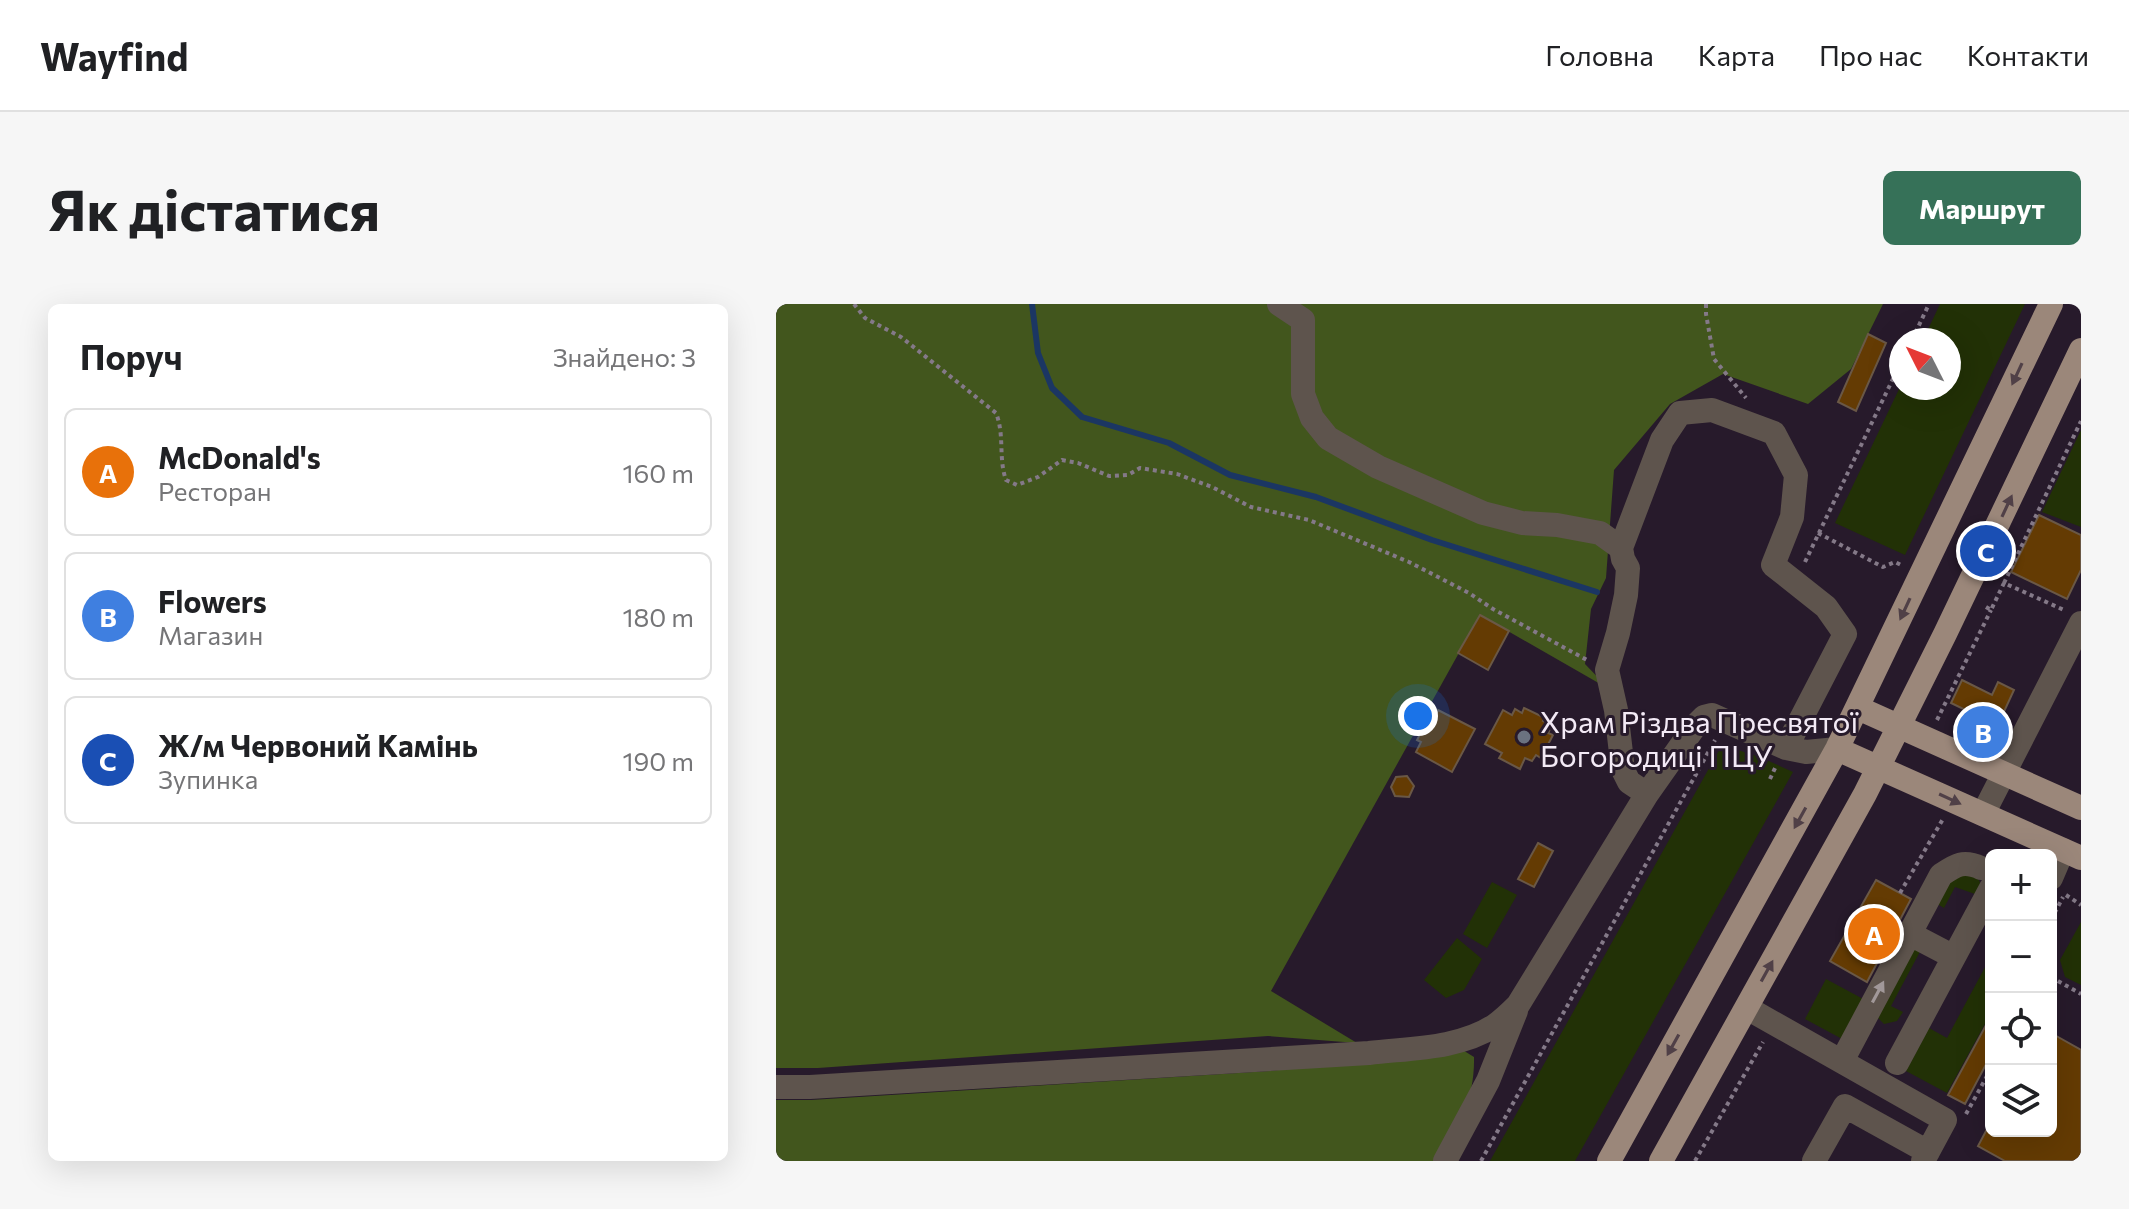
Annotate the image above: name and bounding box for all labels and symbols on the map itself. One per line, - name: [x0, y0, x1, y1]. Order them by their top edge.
- north arrow: [1889, 328, 1961, 400]
- one-way arrow: [2010, 363, 2024, 386]
- one-way arrow: [2000, 495, 2014, 518]
- pin: C: [1960, 521, 2012, 581]
- one-way arrow: [1898, 598, 1912, 621]
- your location: [1398, 696, 1438, 736]
- place label: Храм Різдва Пресвятої Богородиці ПЦУ: [1540, 702, 1859, 773]
- pin: B: [1957, 702, 2009, 762]
- marker: Храм Різдва Пресвятої Богородиці ПЦУ: [1515, 728, 1533, 746]
- one-way arrow: [1938, 792, 1962, 806]
- one-way arrow: [1793, 806, 1807, 829]
- pin: A: [1848, 904, 1900, 964]
- one-way arrow: [1760, 960, 1774, 982]
- one-way arrow: [1872, 981, 1885, 1004]
- one-way arrow: [1666, 1033, 1680, 1056]

